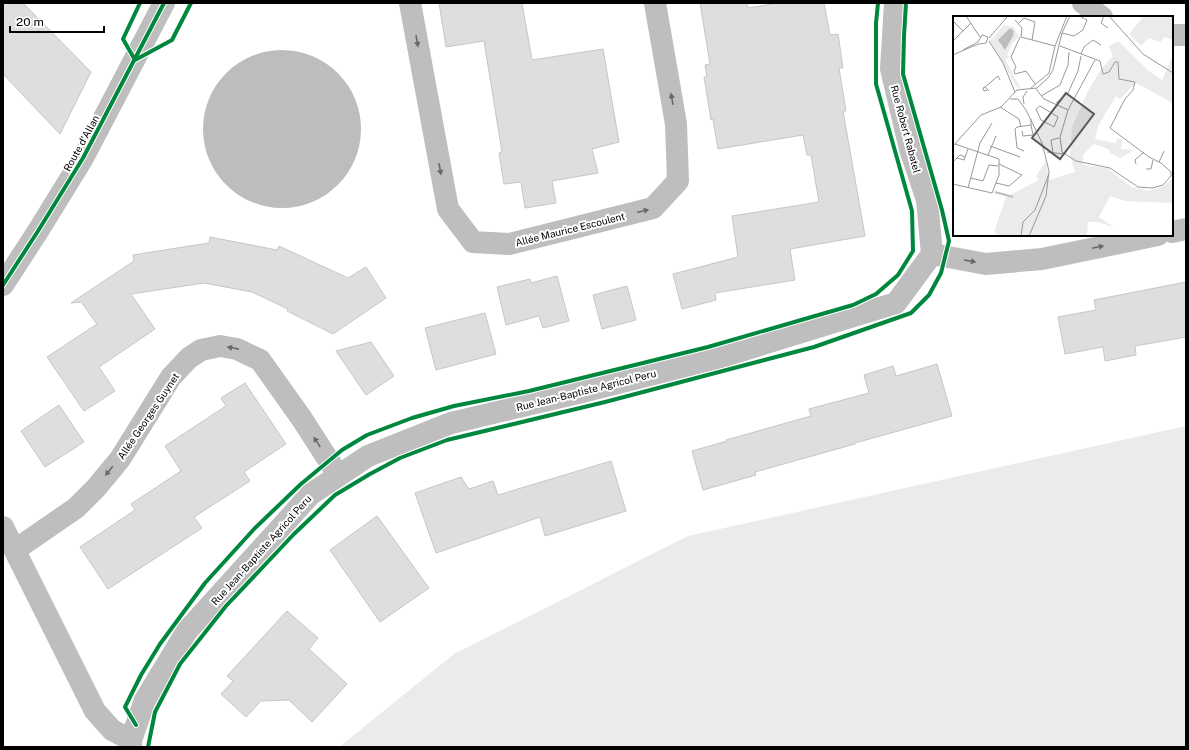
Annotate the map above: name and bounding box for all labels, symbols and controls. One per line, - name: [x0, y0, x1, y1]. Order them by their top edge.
- scale bar: [10, 8, 104, 34]
- text: 20 m: [16, 15, 44, 29]
- inset map: [953, 16, 1173, 236]
- one-way arrow: [414, 35, 420, 47]
- street label: Rue Robert Rabatel: [889, 84, 923, 174]
- one-way arrow: [669, 93, 675, 105]
- street label: Route d'Allan: [61, 113, 101, 173]
- one-way arrow: [438, 163, 444, 175]
- one-way arrow: [636, 207, 649, 213]
- street label: Allée Maurice Escoulent: [514, 210, 626, 248]
- one-way arrow: [1092, 244, 1105, 250]
- one-way arrow: [964, 258, 976, 264]
- one-way arrow: [227, 345, 239, 351]
- street label: Rue Jean-Baptiste Agricol Peru: [515, 367, 657, 413]
- street label: Allée Georges Guynet: [115, 370, 181, 461]
- one-way arrow: [313, 437, 321, 447]
- one-way arrow: [105, 466, 114, 477]
- street label: Rue Jean-Baptiste Agricol Peru: [208, 492, 314, 607]

